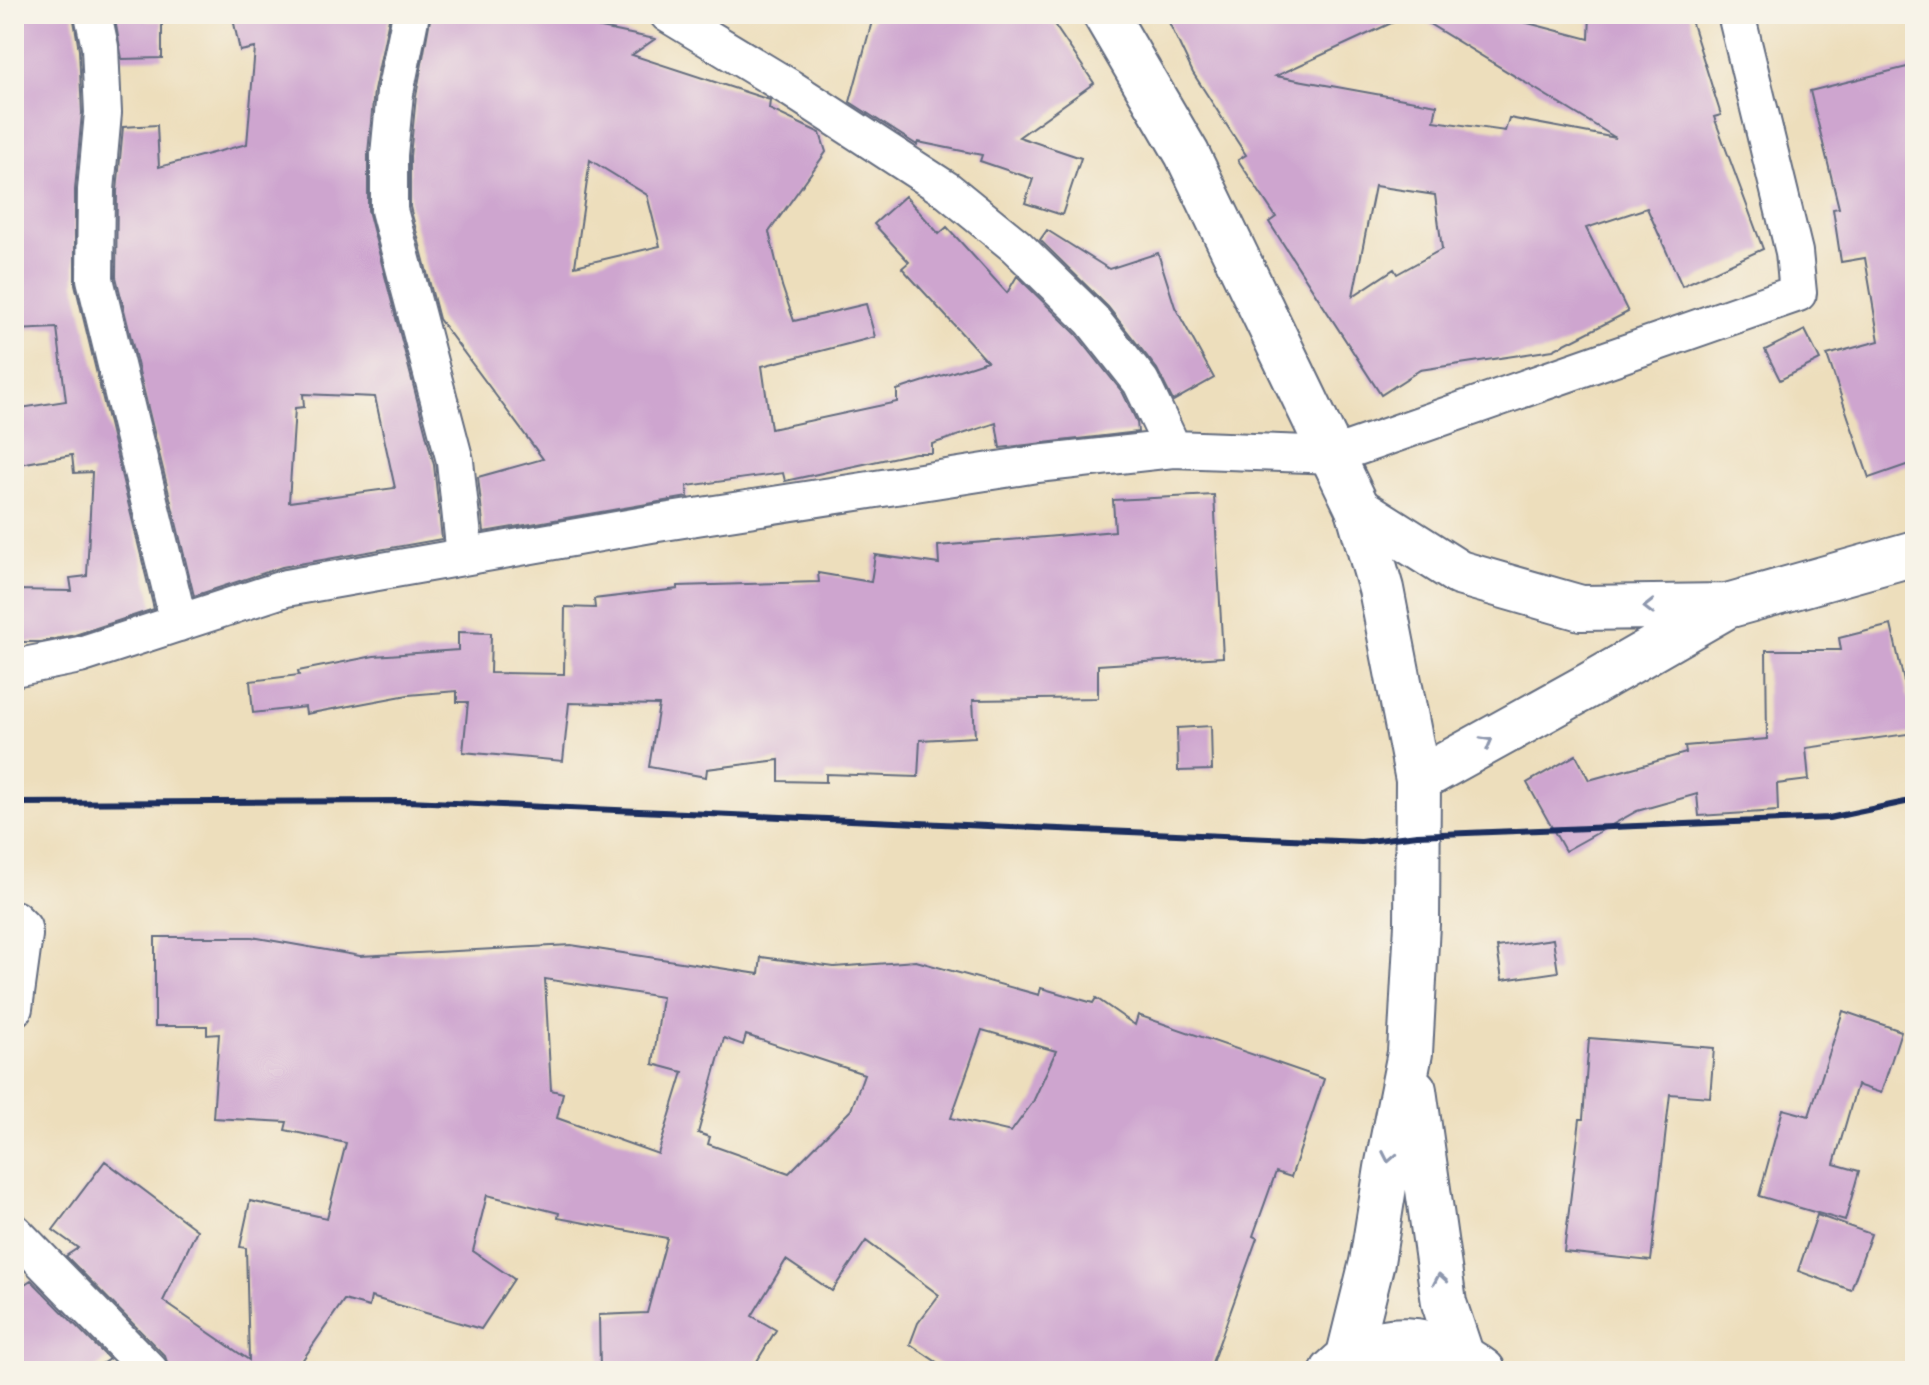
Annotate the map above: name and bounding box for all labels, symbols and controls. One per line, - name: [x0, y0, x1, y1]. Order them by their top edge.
- one-way arrow: [1642, 598, 1655, 616]
- one-way arrow: [1478, 736, 1492, 752]
- one-way arrow: [1381, 1150, 1398, 1163]
- one-way arrow: [1432, 1273, 1449, 1286]

